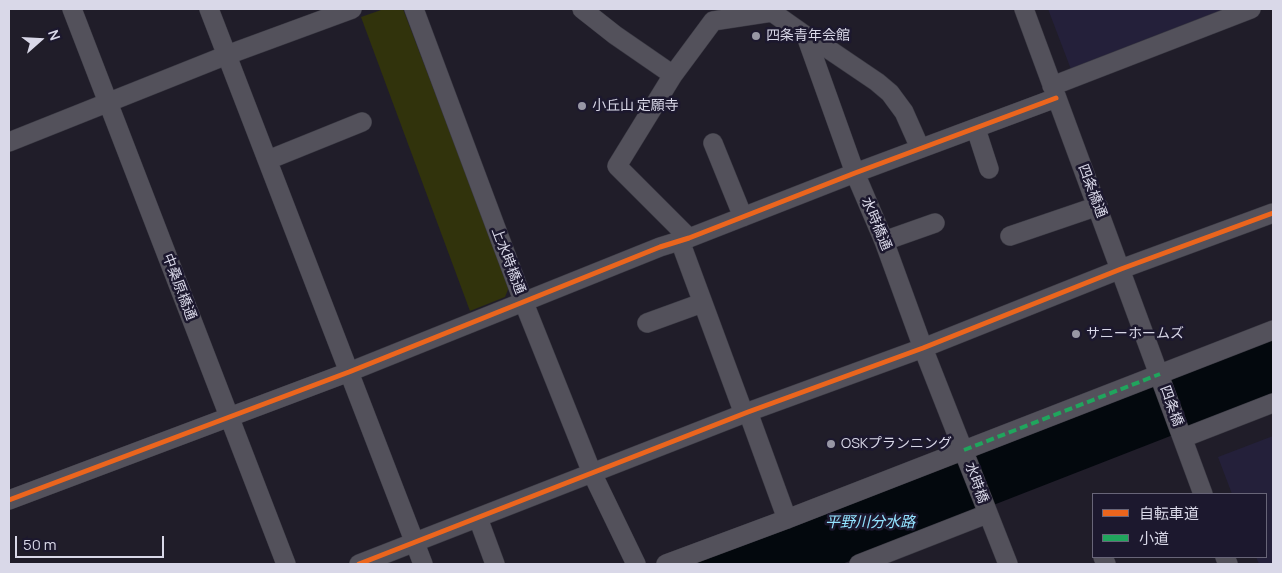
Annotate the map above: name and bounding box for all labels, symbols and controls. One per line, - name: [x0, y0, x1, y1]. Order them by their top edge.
- north arrow: [15, 15, 65, 65]
- text: N: [44, 27, 65, 43]
- place label: 四条青年会館: [766, 28, 850, 44]
- marker: 四条青年会館: [750, 30, 762, 42]
- place label: 小丘山 定願寺: [592, 98, 679, 114]
- marker: 小丘山 定願寺: [576, 100, 588, 112]
- street label: 四条橋通: [1074, 162, 1110, 220]
- street label: 水時橋通: [857, 195, 895, 253]
- street label: 上水時橋通: [488, 225, 528, 297]
- street label: 中桑原橋通: [159, 251, 199, 323]
- place label: サニーホームズ: [1086, 326, 1184, 342]
- marker: サニーホームズ: [1070, 328, 1082, 340]
- street label: 四条橋: [1156, 383, 1186, 429]
- place label: OSKプランニング: [841, 436, 952, 452]
- marker: OSKプランニング: [825, 438, 837, 450]
- street label: 水時橋: [961, 460, 991, 506]
- legend: [1092, 493, 1267, 558]
- text: 自転車道: [1139, 503, 1199, 524]
- water label: 平野川分水路: [825, 514, 915, 532]
- scale bar: [18, 526, 166, 558]
- text: 小道: [1139, 528, 1169, 549]
- text: 50 m: [23, 534, 57, 555]

